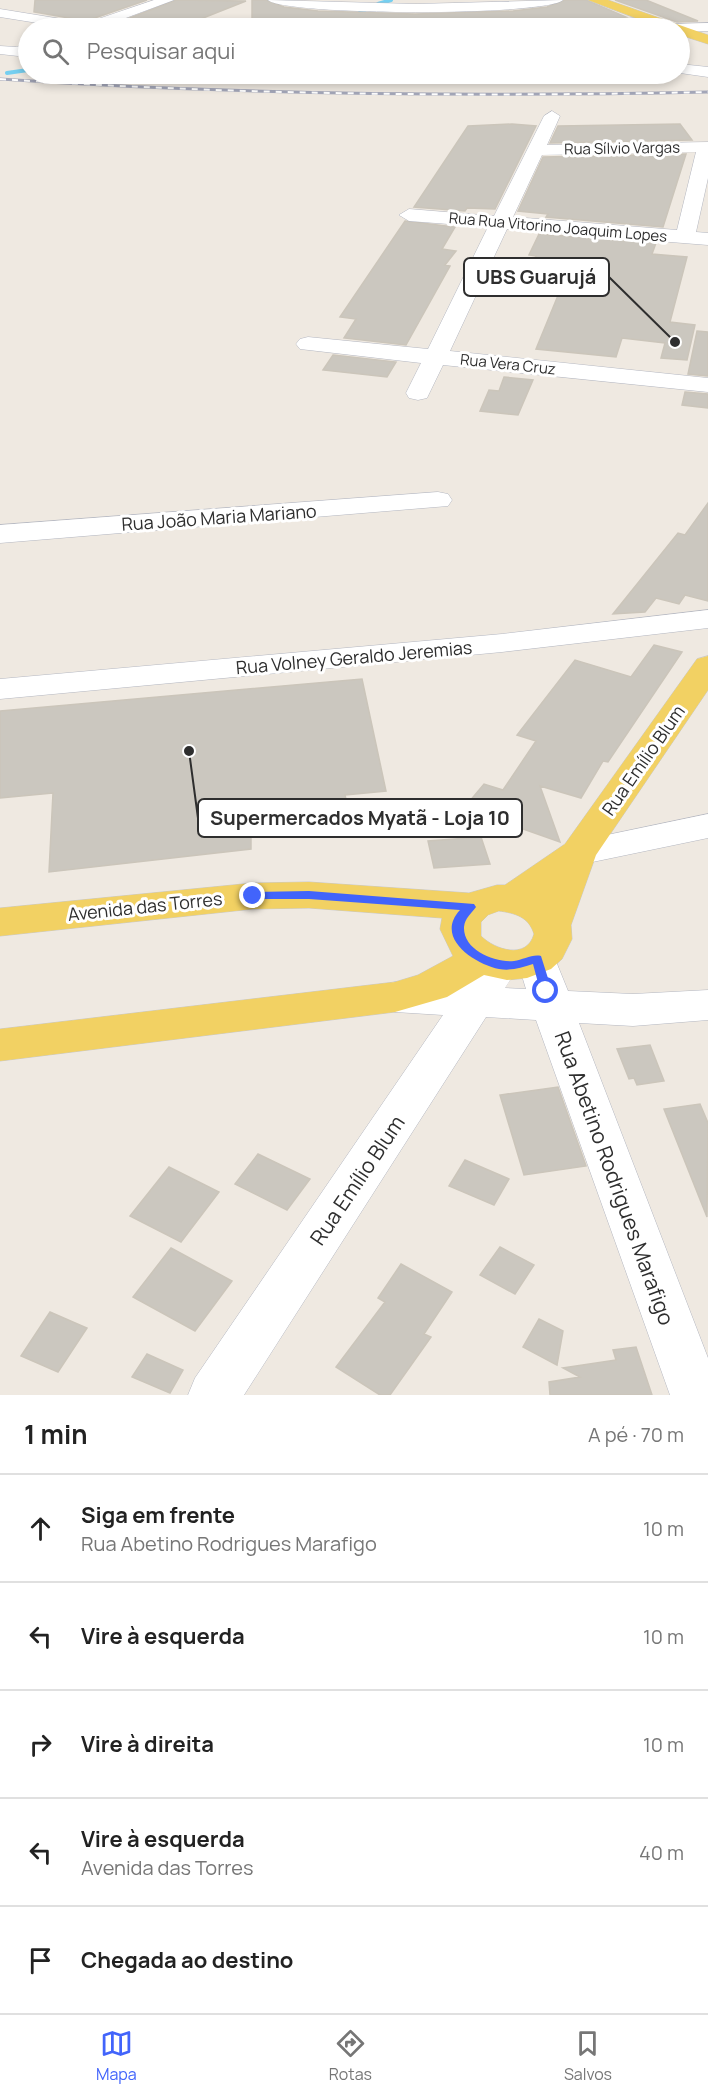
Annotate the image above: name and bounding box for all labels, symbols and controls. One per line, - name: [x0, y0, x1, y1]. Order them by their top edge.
- search box: [18, 18, 690, 84]
- icon: search: [39, 35, 72, 68]
- text: Pesquisar aqui: [87, 36, 235, 66]
- street label: Rua Sílvio Vargas: [564, 136, 680, 160]
- street label: Rua Rua Vitorino Joaquim Lopes: [448, 207, 668, 247]
- callout: UBS Guarujá: [464, 258, 609, 296]
- text: UBS Guarujá: [476, 263, 596, 290]
- street label: Rua Vera Cruz: [459, 349, 557, 379]
- street label: Rua João Maria Mariano: [121, 498, 317, 536]
- street label: Rua Volney Geraldo Jeremias: [235, 635, 473, 679]
- street label: Rua Emílio Blum: [596, 700, 690, 820]
- callout: Supermercados Myatã - Loja 10: [198, 799, 522, 837]
- text: Supermercados Myatã - Loja 10: [210, 804, 510, 831]
- route end: [239, 882, 265, 908]
- street label: Avenida das Torres: [67, 886, 223, 926]
- route start: [532, 977, 558, 1003]
- street label: Rua Abetino Rodrigues Marafigo: [549, 1027, 681, 1329]
- street label: Rua Emílio Blum: [303, 1110, 411, 1250]
- text: 1 min: [24, 1416, 88, 1452]
- text: A pé · 70 m: [588, 1421, 684, 1448]
- text: Siga em frente: [81, 1500, 235, 1530]
- icon: ahead: [24, 1512, 57, 1545]
- text: 10 m: [643, 1515, 684, 1542]
- text: Rua Abetino Rodrigues Marafigo: [81, 1530, 377, 1557]
- icon: left: [24, 1620, 57, 1653]
- text: Vire à esquerda: [81, 1621, 245, 1651]
- text: 10 m: [643, 1623, 684, 1650]
- icon: right: [24, 1728, 57, 1761]
- text: Vire à direita: [81, 1729, 214, 1759]
- text: 10 m: [643, 1731, 684, 1758]
- text: Vire à esquerda: [81, 1824, 245, 1854]
- icon: left: [24, 1836, 57, 1869]
- text: 40 m: [639, 1839, 684, 1866]
- text: Avenida das Torres: [81, 1854, 254, 1881]
- icon: arrive: [24, 1944, 57, 1977]
- text: Chegada ao destino: [81, 1945, 293, 1975]
- tab: Mapa: [96, 2027, 137, 2085]
- tab: Rotas: [329, 2027, 372, 2085]
- tab: Salvos: [564, 2027, 612, 2085]

